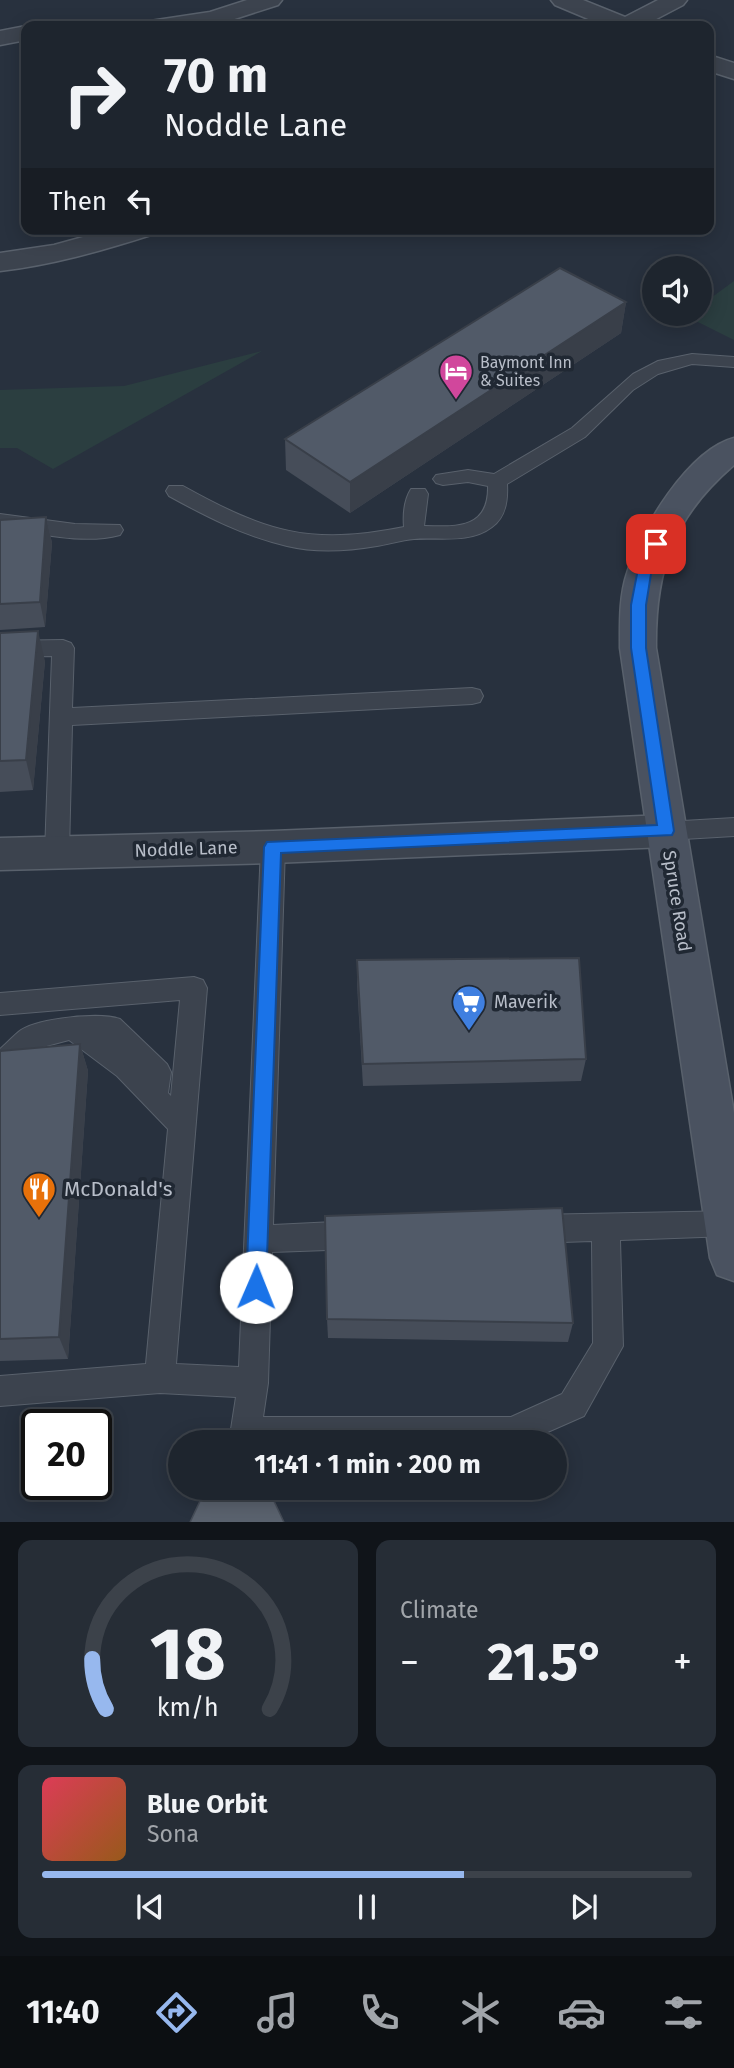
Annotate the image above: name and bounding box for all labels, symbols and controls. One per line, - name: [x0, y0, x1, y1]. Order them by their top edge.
- text: 70 m: [164, 46, 268, 105]
- icon: right: [49, 49, 140, 140]
- text: Noddle Lane: [164, 106, 347, 144]
- icon: left: [121, 182, 159, 220]
- text: Then: [49, 186, 107, 217]
- map controls: [642, 256, 712, 326]
- button: sound: [642, 256, 712, 326]
- hotel icon: Baymont Inn & Suites: [437, 352, 475, 401]
- place label: Baymont Inn & Suites: [480, 353, 572, 390]
- pin: [626, 514, 686, 574]
- icon: arrive: [637, 525, 675, 563]
- street label: Noddle Lane: [134, 836, 238, 862]
- street label: Spruce Road: [658, 849, 696, 953]
- supermarket icon: Maverik: [450, 983, 488, 1032]
- place label: Maverik: [494, 991, 558, 1013]
- restaurant icon: McDonald's: [20, 1170, 58, 1219]
- place label: McDonald's: [64, 1176, 173, 1202]
- position arrow: [219, 1250, 293, 1324]
- speed limit sign: 20: [21, 1409, 112, 1500]
- text: 11:41 · 1 min · 200 m: [254, 1449, 481, 1480]
- text: Climate: [400, 1596, 479, 1624]
- text: 18: [150, 1612, 226, 1699]
- text: 21.5°: [487, 1631, 605, 1694]
- text: −: [400, 1639, 419, 1685]
- text: +: [673, 1639, 692, 1685]
- text: km/h: [157, 1693, 219, 1723]
- text: Blue Orbit: [147, 1789, 267, 1820]
- text: Sona: [147, 1820, 199, 1848]
- icon: previous: [131, 1888, 169, 1926]
- icon: pause: [348, 1888, 386, 1926]
- icon: next: [565, 1888, 603, 1926]
- icon: directions: [152, 1988, 201, 2037]
- icon: music: [253, 1988, 302, 2037]
- icon: phone: [355, 1988, 404, 2037]
- icon: climate: [456, 1988, 505, 2037]
- icon: car: [557, 1988, 606, 2037]
- icon: filters: [659, 1988, 708, 2037]
- text: 11:40: [26, 1993, 100, 2031]

